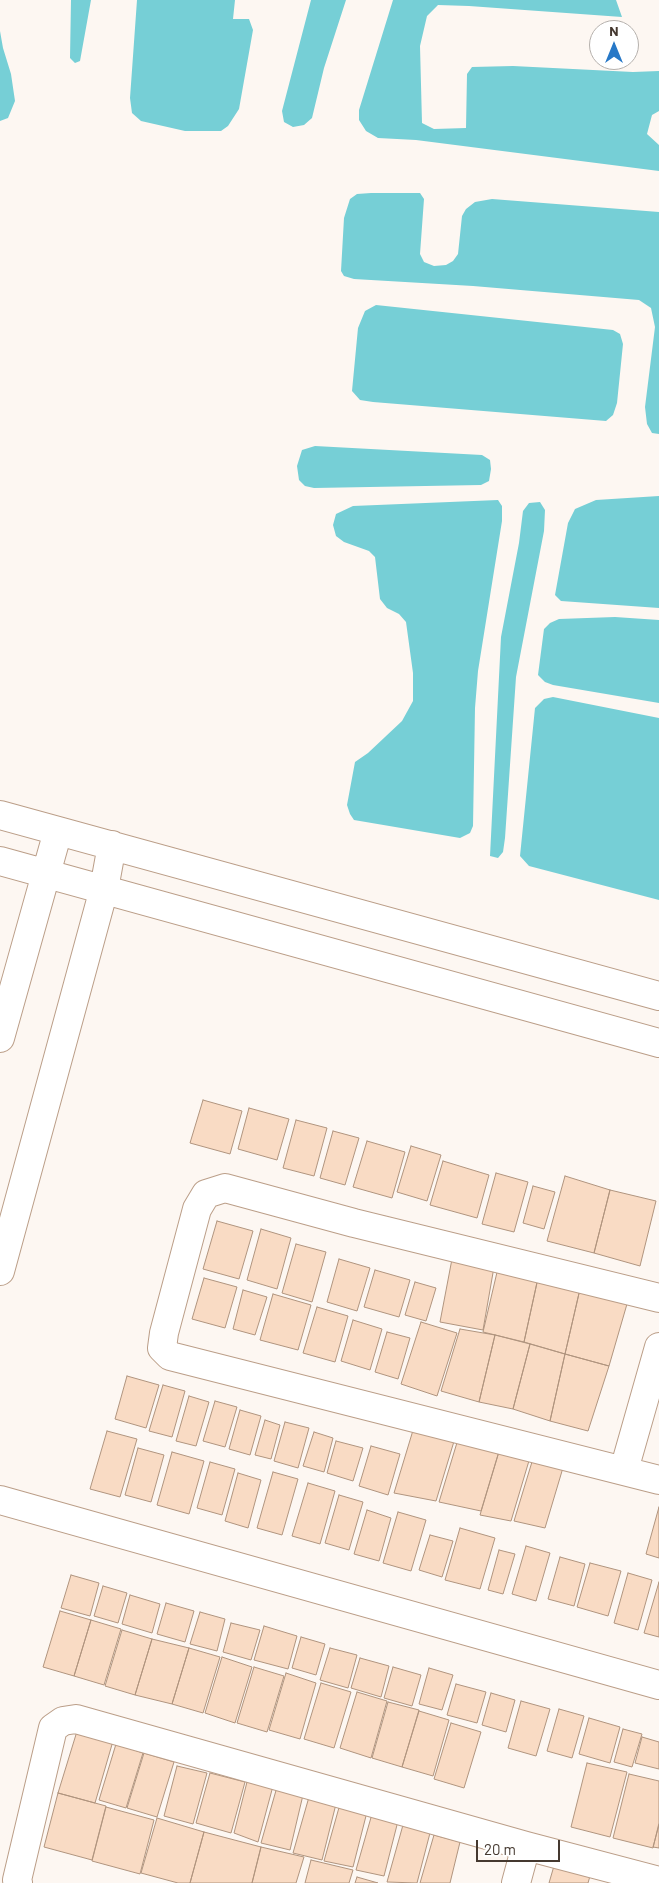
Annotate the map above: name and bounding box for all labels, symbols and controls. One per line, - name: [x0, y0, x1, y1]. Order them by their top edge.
- north arrow: [589, 20, 639, 70]
- text: N: [609, 22, 619, 39]
- scale bar: [479, 1830, 563, 1862]
- text: 20 m: [484, 1840, 516, 1858]

